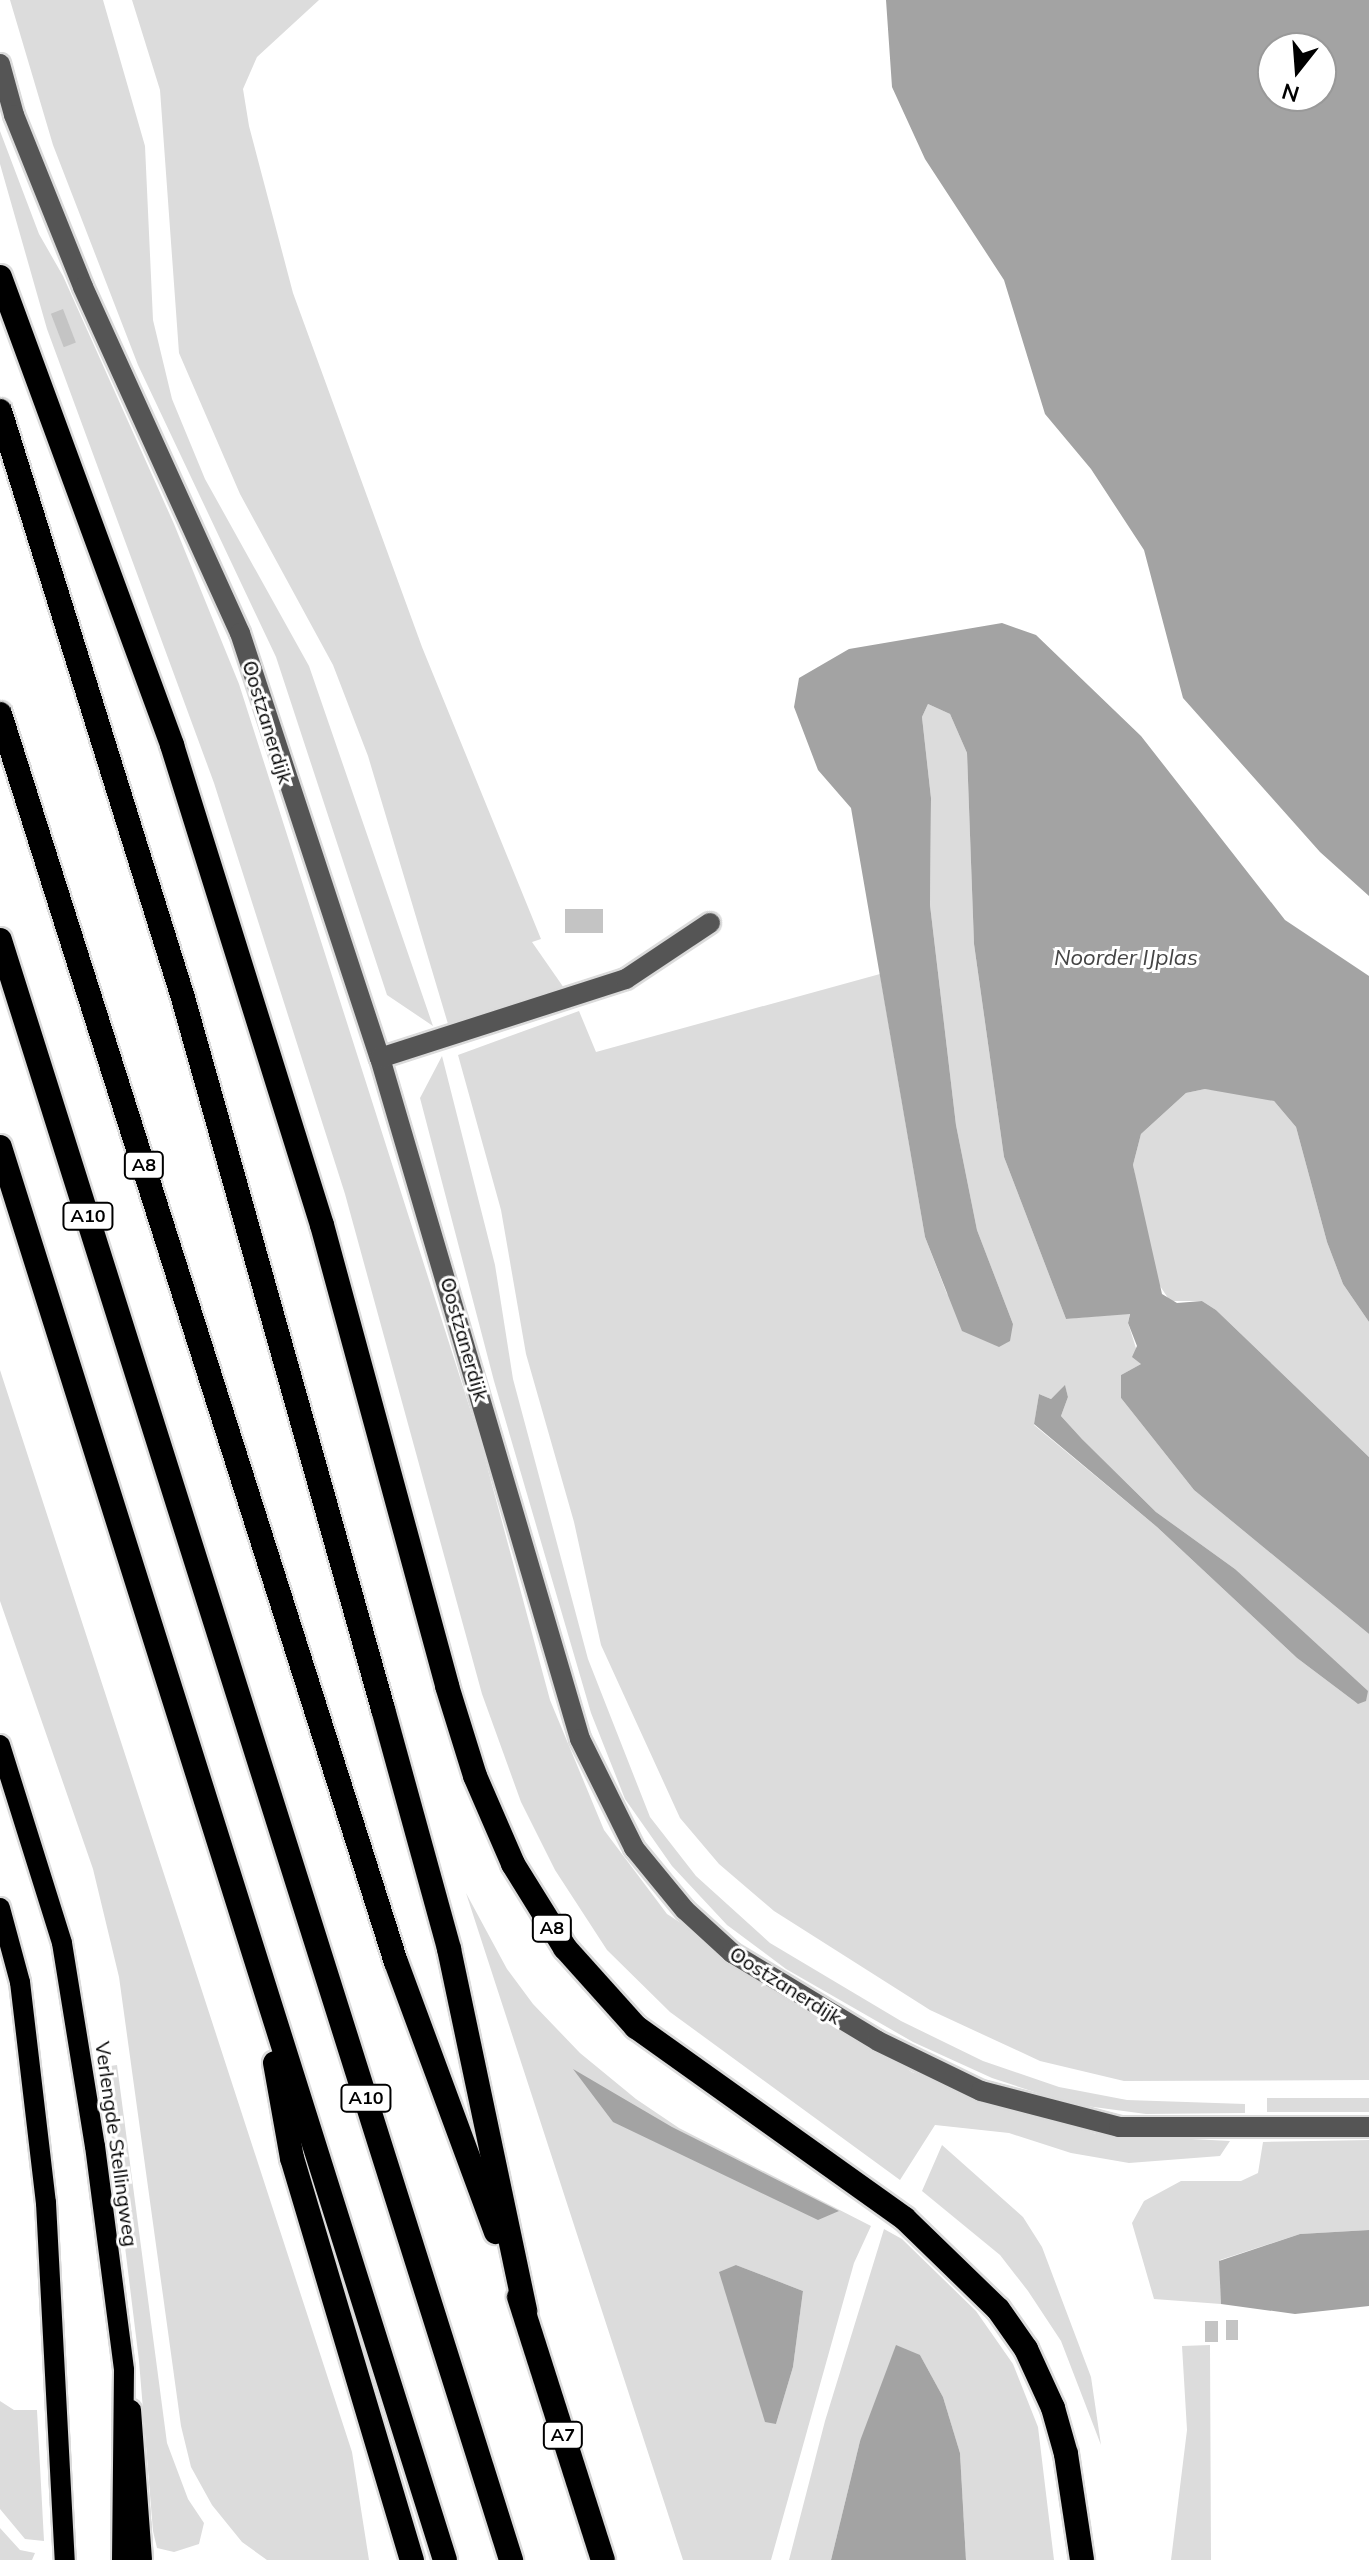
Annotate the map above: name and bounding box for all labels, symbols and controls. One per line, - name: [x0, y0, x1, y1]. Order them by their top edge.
- north arrow: [1257, 32, 1337, 112]
- text: N: [1279, 77, 1303, 109]
- street label: Oostzanerdijk: [238, 658, 298, 786]
- water label: Noorder IJplas: [1054, 945, 1198, 971]
- road number: A8: [122, 1151, 166, 1179]
- road number: A10: [62, 1202, 114, 1230]
- street label: Oostzanerdijk: [436, 1274, 494, 1404]
- road number: A8: [530, 1914, 574, 1942]
- street label: Oostzanerdijk: [726, 1941, 846, 2029]
- street label: Verlengde Stellingweg: [91, 2040, 143, 2248]
- road number: A10: [340, 2084, 392, 2112]
- road number: A7: [541, 2421, 585, 2449]

